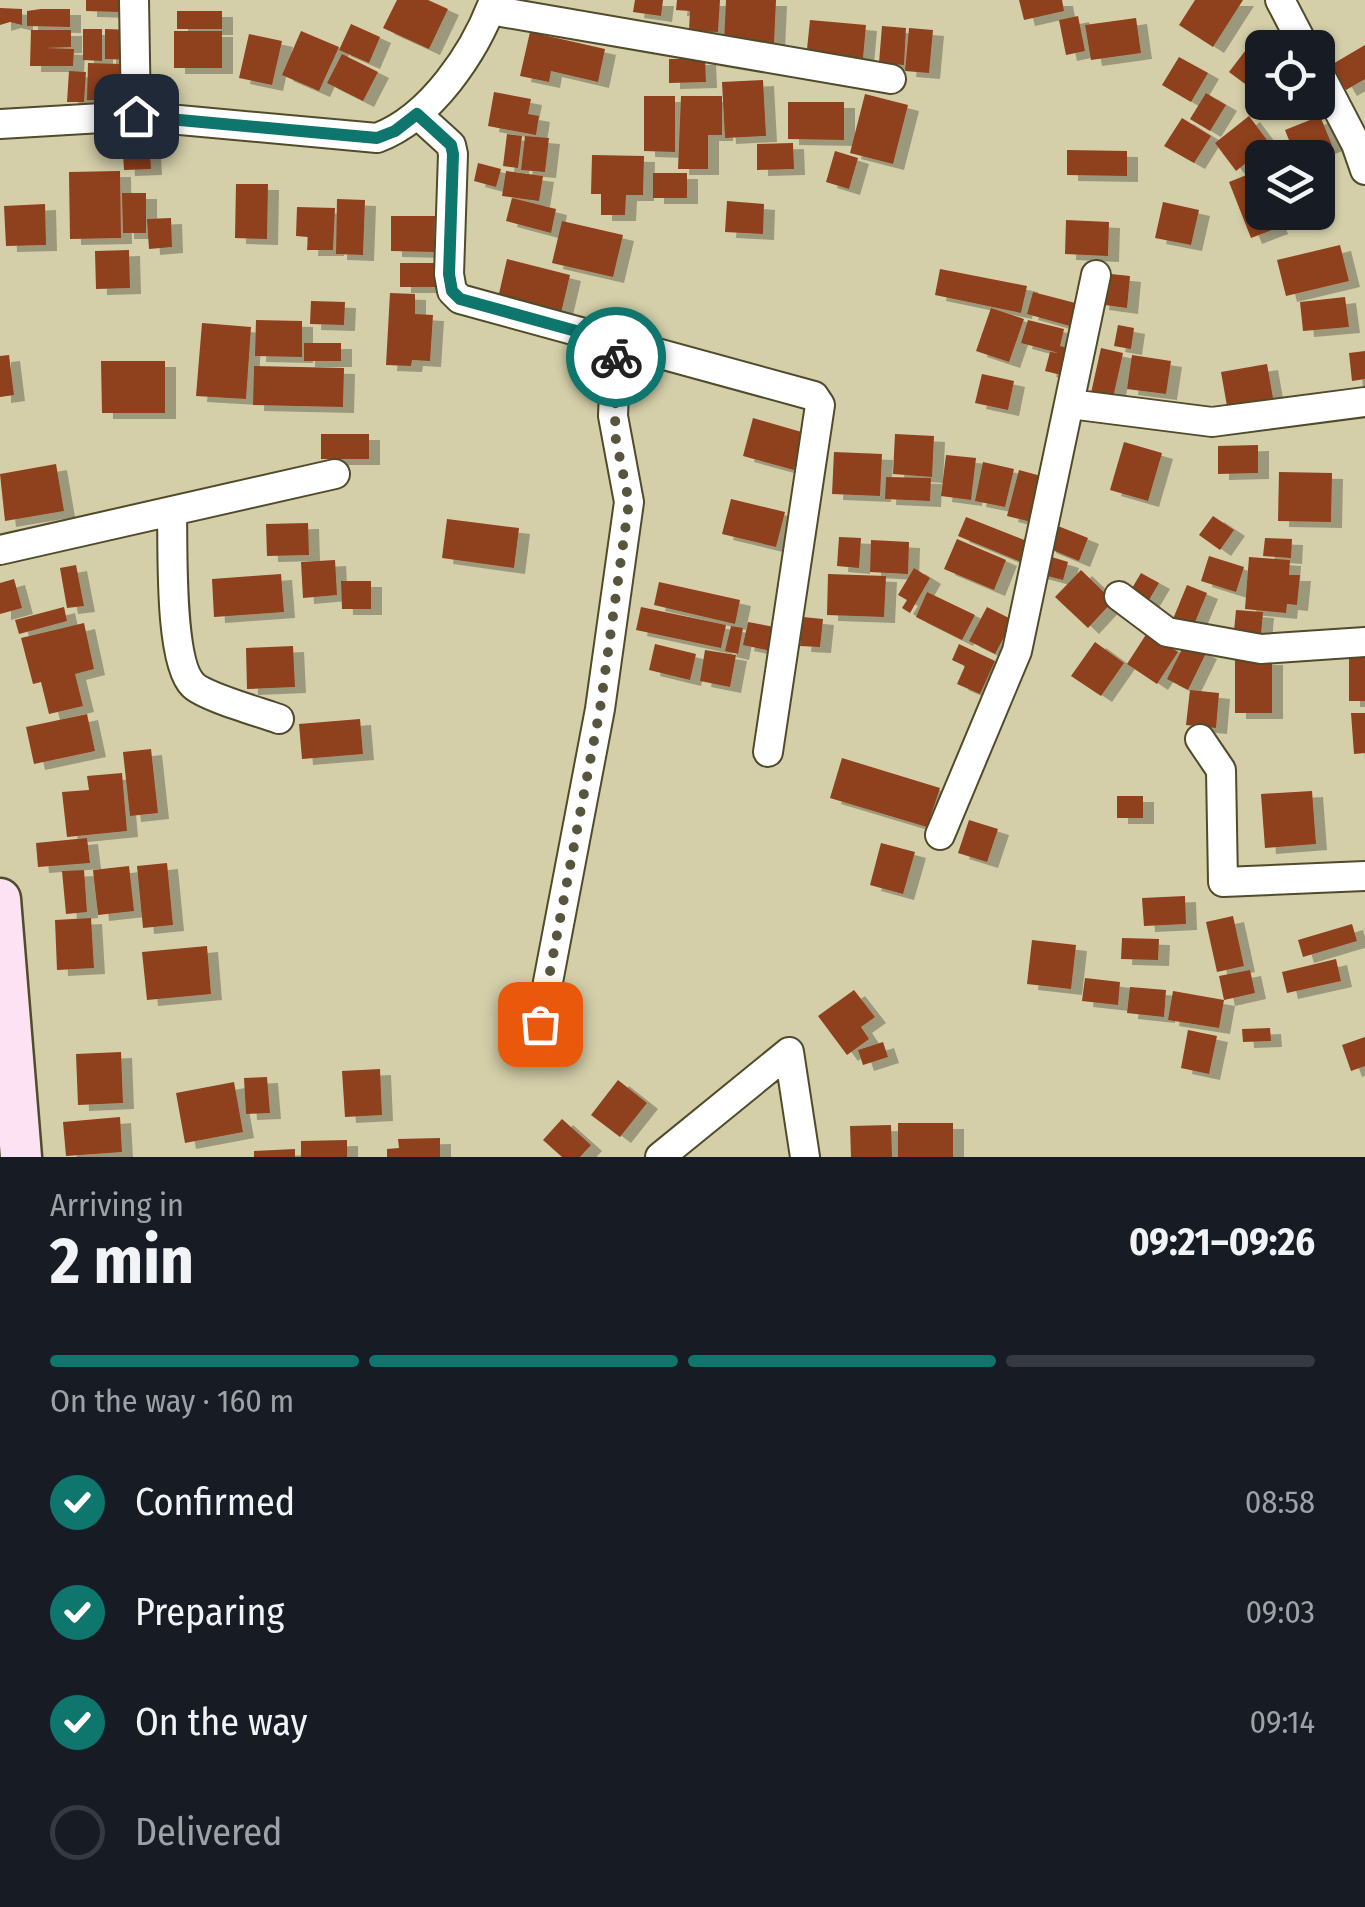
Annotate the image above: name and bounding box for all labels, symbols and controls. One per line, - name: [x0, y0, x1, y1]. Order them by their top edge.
- map controls: [1245, 30, 1335, 230]
- button: locate: [1245, 30, 1335, 120]
- pin: [94, 74, 179, 159]
- icon: home: [109, 89, 164, 144]
- button: layers: [1245, 140, 1335, 230]
- courier: [566, 307, 666, 407]
- icon: bike: [589, 330, 644, 385]
- pin: [498, 982, 583, 1067]
- icon: bag: [513, 997, 568, 1052]
- text: Arriving in: [50, 1186, 184, 1224]
- text: 09:21–09:26: [1129, 1219, 1315, 1265]
- text: 2 min: [50, 1222, 194, 1300]
- text: On the way · 160 m: [50, 1382, 294, 1420]
- icon: check: [50, 1475, 105, 1530]
- text: Confirmed: [135, 1479, 295, 1525]
- text: 08:58: [1245, 1483, 1315, 1521]
- icon: check: [50, 1585, 105, 1640]
- text: Preparing: [135, 1589, 284, 1635]
- text: 09:03: [1245, 1593, 1315, 1631]
- icon: check: [50, 1695, 105, 1750]
- text: On the way: [135, 1699, 307, 1745]
- text: 09:14: [1250, 1703, 1315, 1741]
- text: Delivered: [135, 1809, 282, 1855]

